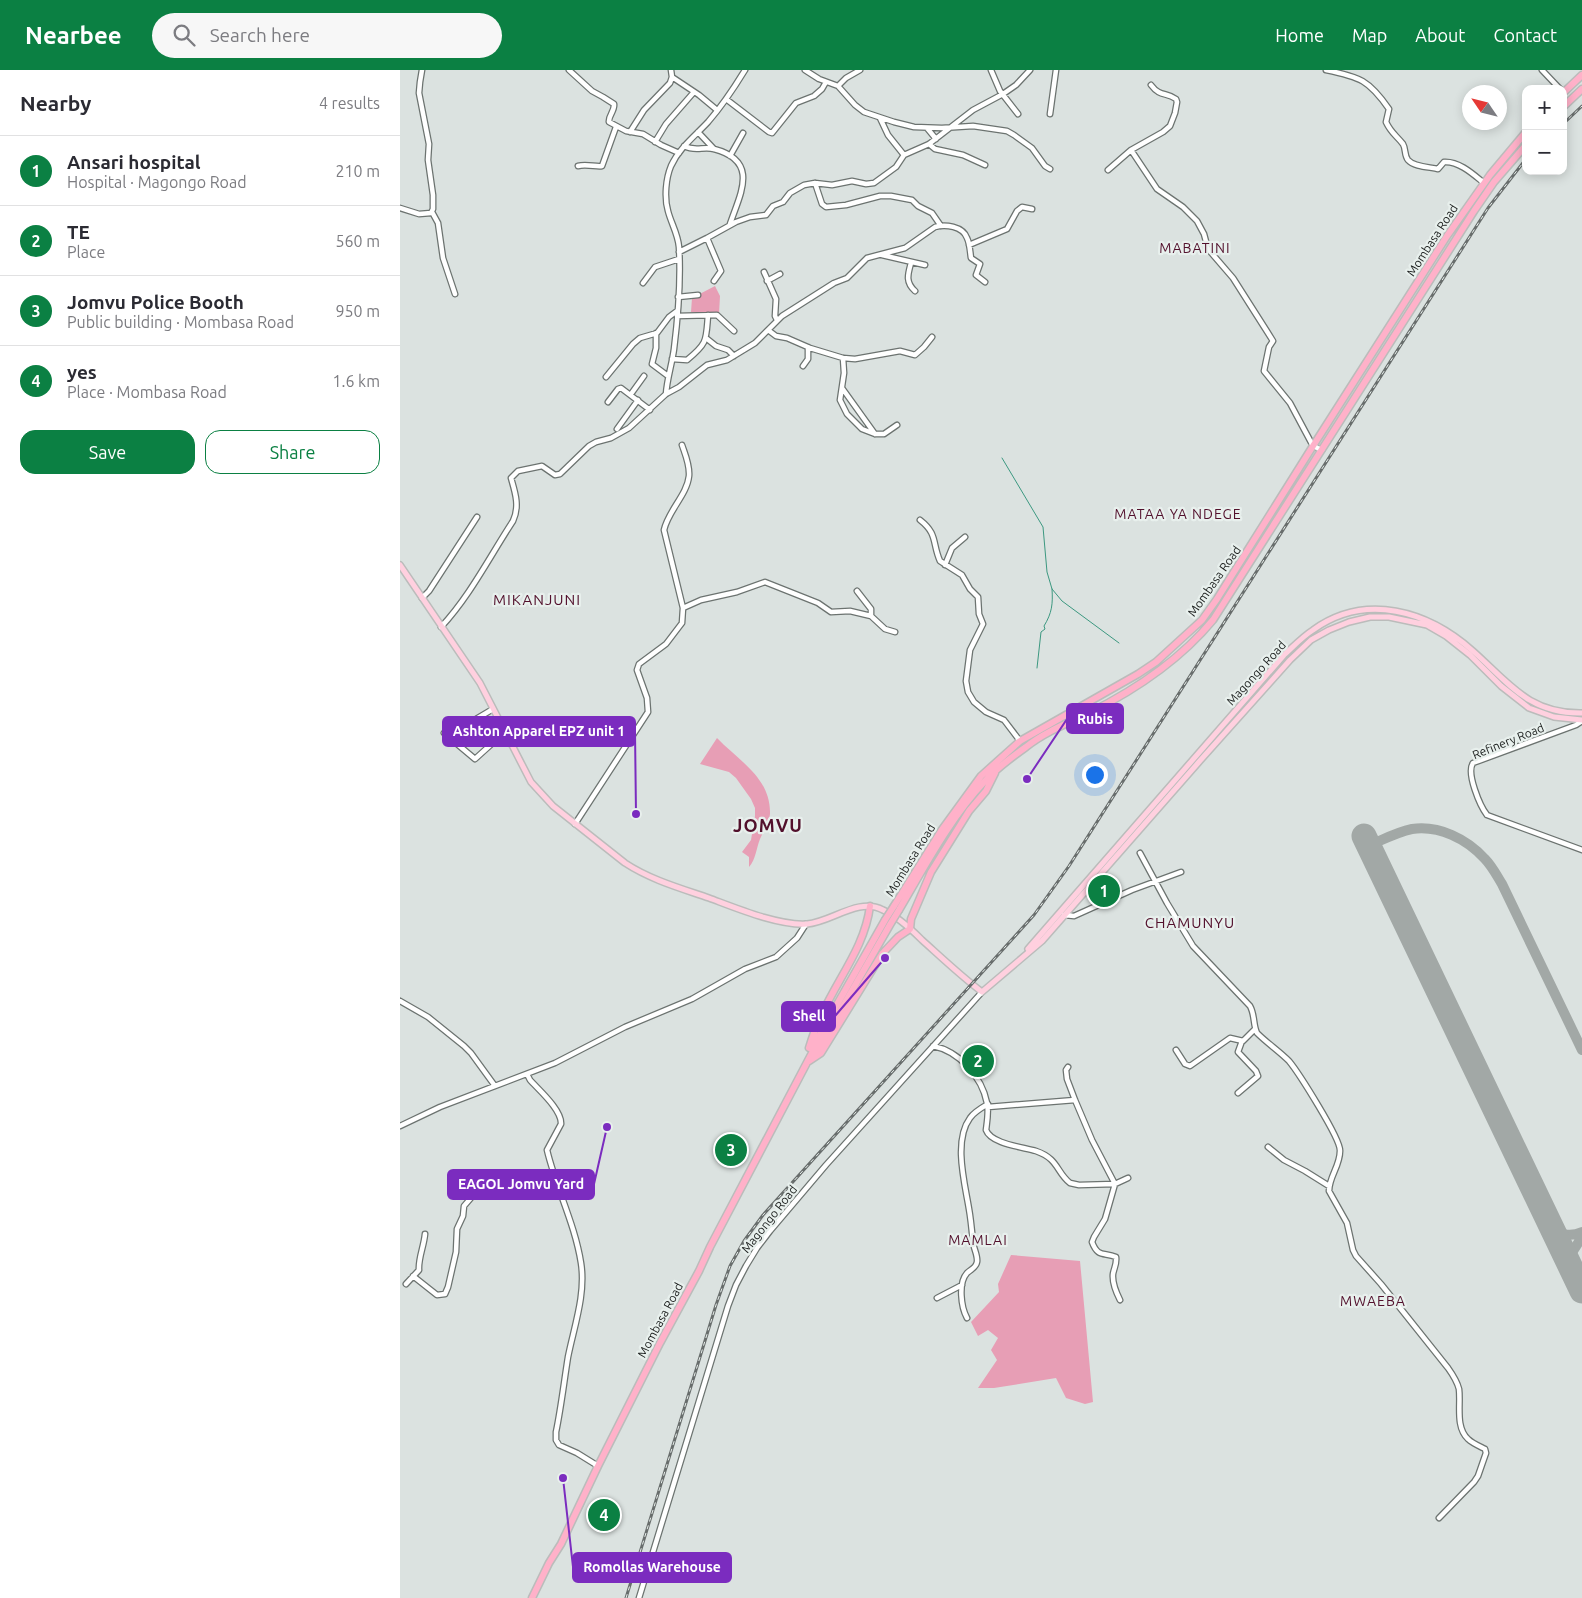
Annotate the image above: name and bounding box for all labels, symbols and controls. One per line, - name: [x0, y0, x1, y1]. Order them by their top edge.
- search box: [152, 13, 502, 58]
- icon: search: [170, 21, 198, 49]
- text: Nearbee: [25, 22, 122, 49]
- text: Search here: [210, 24, 310, 46]
- text: Home: [1275, 25, 1324, 45]
- text: Map: [1352, 25, 1387, 45]
- text: About: [1415, 25, 1465, 45]
- text: Contact: [1493, 25, 1557, 45]
- north arrow: [1462, 85, 1507, 130]
- map controls: [1522, 85, 1567, 175]
- button: +: [1522, 85, 1567, 130]
- text: Nearby: [20, 91, 91, 115]
- text: 4 results: [319, 94, 380, 112]
- button: −: [1522, 130, 1567, 175]
- text: Ansari hospital: [67, 151, 201, 173]
- text: 1: [31, 162, 41, 180]
- text: 210 m: [335, 162, 380, 180]
- text: Hospital · Magongo Road: [67, 173, 247, 191]
- street label: Mombasa Road: [1404, 202, 1460, 278]
- text: TE: [67, 221, 90, 243]
- text: 2: [31, 232, 41, 250]
- text: 560 m: [335, 232, 380, 250]
- district label: MABATINI: [1159, 240, 1231, 256]
- text: Place: [67, 243, 105, 261]
- text: Jomvu Police Booth: [67, 291, 244, 313]
- text: 3: [31, 302, 41, 320]
- text: 950 m: [335, 302, 380, 320]
- text: Public building · Mombasa Road: [67, 313, 294, 331]
- text: yes: [67, 361, 97, 383]
- text: 4: [31, 372, 41, 390]
- text: 1.6 km: [332, 372, 380, 390]
- text: Place · Mombasa Road: [67, 383, 227, 401]
- button: Save: [20, 430, 195, 474]
- button: Share: [205, 430, 380, 474]
- district label: MATAA YA NDEGE: [1114, 506, 1242, 522]
- street label: Mombasa Road: [1185, 543, 1243, 619]
- district label: MIKANJUNI: [493, 591, 581, 608]
- street label: Magongo Road: [1224, 638, 1288, 708]
- callout: Rubis: [1067, 704, 1123, 733]
- text: Rubis: [1077, 711, 1113, 727]
- callout: Ashton Apparel EPZ unit 1: [443, 717, 635, 746]
- street label: Refinery Road: [1470, 721, 1546, 761]
- text: Ashton Apparel EPZ unit 1: [453, 723, 625, 739]
- your location: [1082, 762, 1108, 788]
- district label: JOMVU: [733, 815, 803, 835]
- street label: Mombasa Road: [883, 821, 937, 899]
- pin: 1: [1088, 872, 1120, 910]
- district label: CHAMUNYU: [1145, 914, 1235, 931]
- callout: Shell: [782, 1002, 835, 1031]
- text: Shell: [793, 1008, 825, 1024]
- pin: 2: [962, 1042, 994, 1080]
- pin: 3: [715, 1131, 747, 1169]
- callout: EAGOL Jomvu Yard: [448, 1170, 594, 1199]
- text: EAGOL Jomvu Yard: [458, 1176, 584, 1192]
- street label: Magongo Road: [739, 1183, 799, 1255]
- district label: MAMLAI: [948, 1232, 1008, 1248]
- street label: Mombasa Road: [635, 1280, 685, 1360]
- district label: MWAEBA: [1340, 1293, 1406, 1309]
- pin: 4: [588, 1496, 620, 1534]
- callout: Romollas Warehouse: [573, 1553, 731, 1582]
- text: Romollas Warehouse: [583, 1559, 721, 1575]

